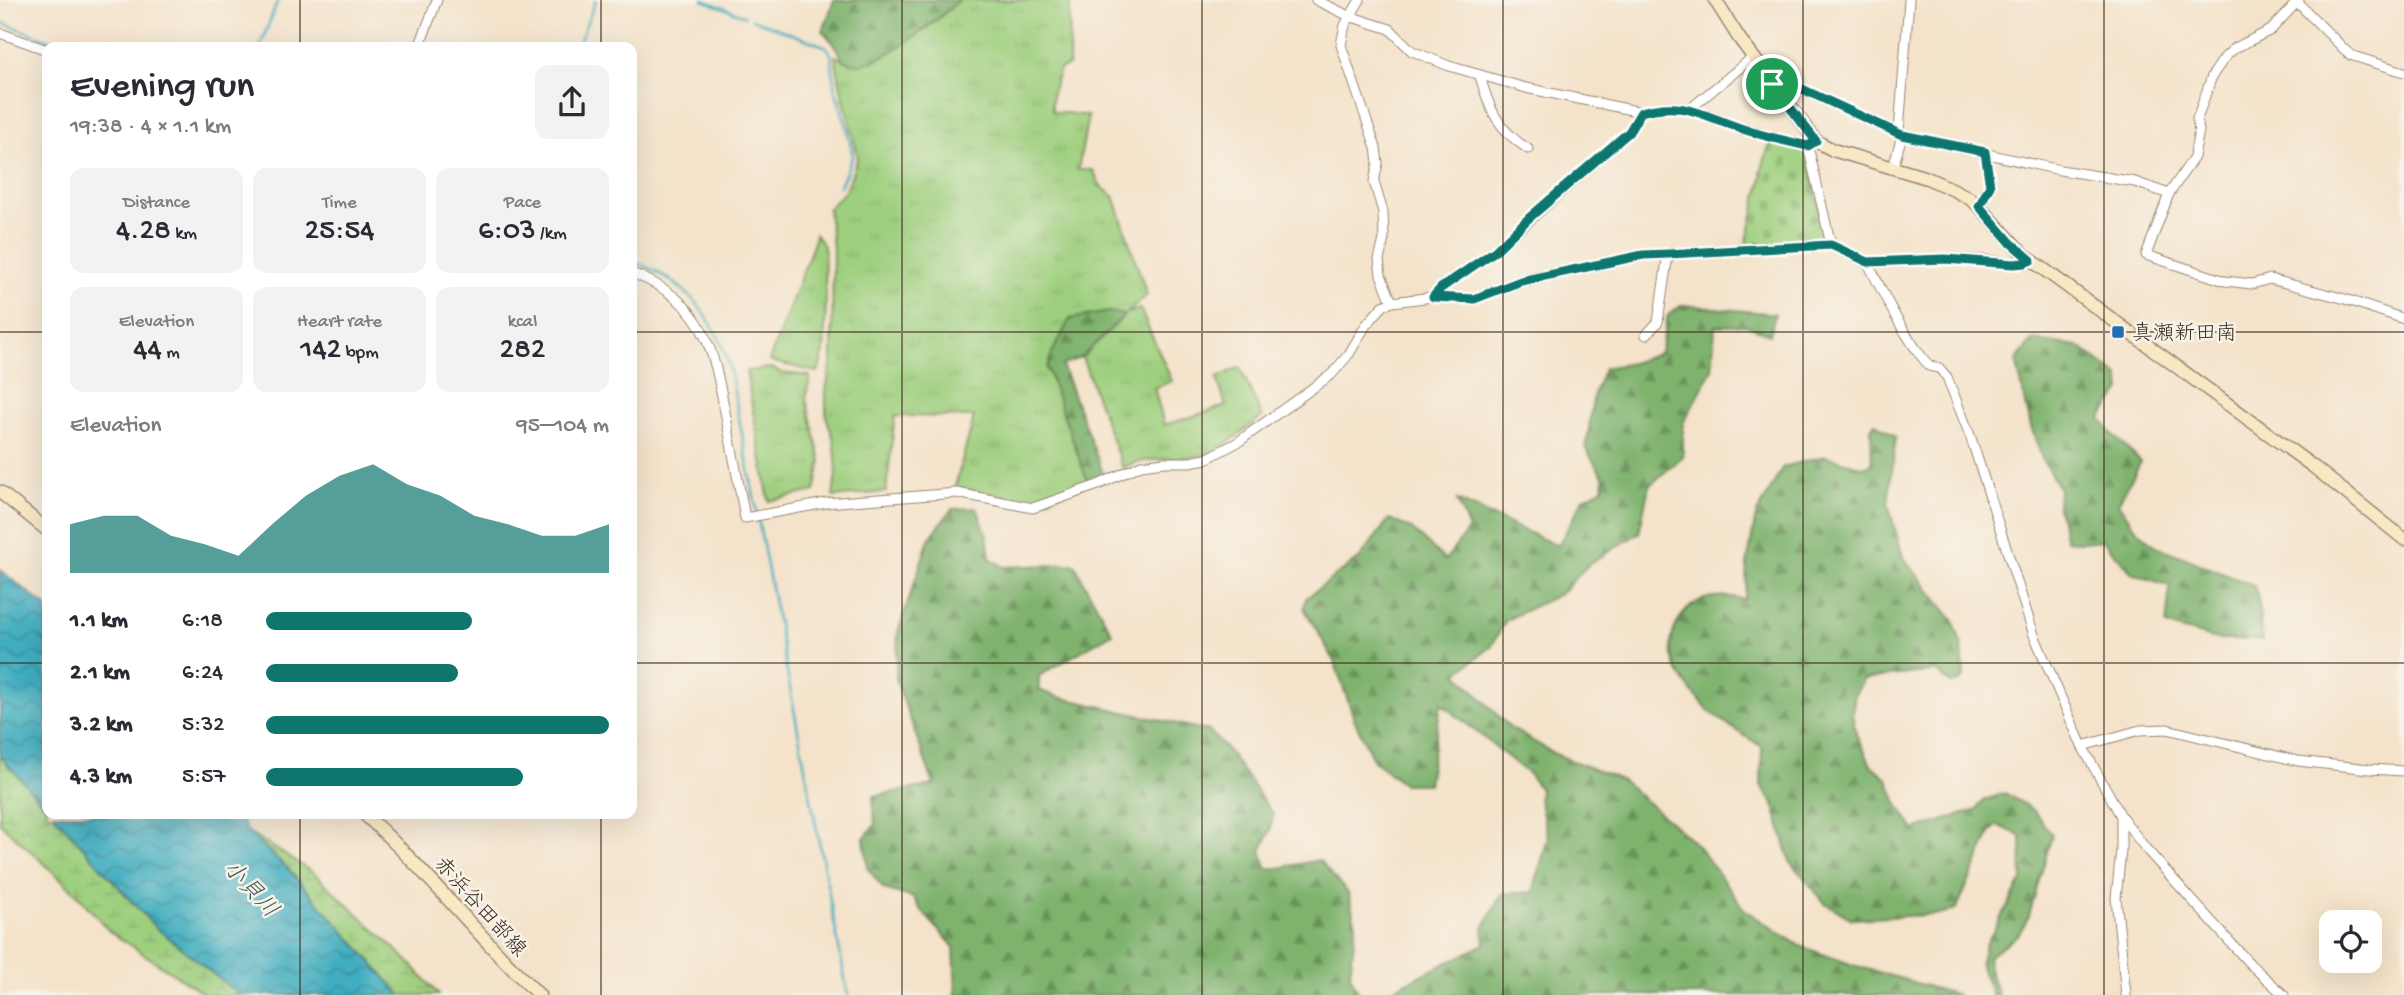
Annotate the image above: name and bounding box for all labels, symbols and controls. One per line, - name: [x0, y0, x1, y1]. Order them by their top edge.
- pin: [1742, 54, 1802, 114]
- button: share: [535, 65, 609, 139]
- icon: arrive: [1753, 65, 1791, 103]
- text: Evening run: [70, 66, 254, 110]
- text: 19:38 · 4 × 1.1 km: [70, 114, 231, 141]
- text: Distance: [123, 192, 190, 215]
- text: Time: [322, 192, 357, 215]
- text: Pace: [504, 192, 541, 215]
- text: 4.28: [116, 215, 171, 250]
- text: 25:54: [305, 215, 374, 250]
- text: 6:03: [478, 215, 536, 250]
- text: km: [171, 223, 197, 246]
- text: /km: [536, 223, 567, 246]
- text: Elevation: [119, 311, 194, 334]
- text: Heart rate: [297, 311, 382, 334]
- text: kcal: [508, 311, 537, 334]
- place label: 真瀬新田南: [2132, 321, 2237, 348]
- marker: 真瀬新田南: [2110, 324, 2126, 340]
- text: 44: [133, 334, 162, 369]
- text: 142: [300, 334, 341, 369]
- text: 282: [500, 334, 545, 369]
- text: m: [162, 342, 180, 365]
- text: bpm: [341, 342, 379, 365]
- text: Elevation: [70, 413, 161, 440]
- text: 95–104 m: [516, 413, 609, 440]
- text: 1.1 km: [70, 608, 128, 635]
- text: 6:18: [182, 608, 223, 635]
- text: 2.1 km: [70, 660, 130, 687]
- text: 6:24: [182, 660, 223, 687]
- text: 3.2 km: [70, 712, 132, 739]
- text: 5:32: [182, 712, 225, 739]
- text: 4.3 km: [70, 764, 132, 791]
- text: 5:57: [182, 764, 225, 791]
- street label: 赤浜谷田部線: [427, 852, 531, 964]
- water label: 小貝川: [216, 855, 284, 925]
- map controls: [2319, 910, 2382, 973]
- button: locate: [2319, 910, 2382, 973]

